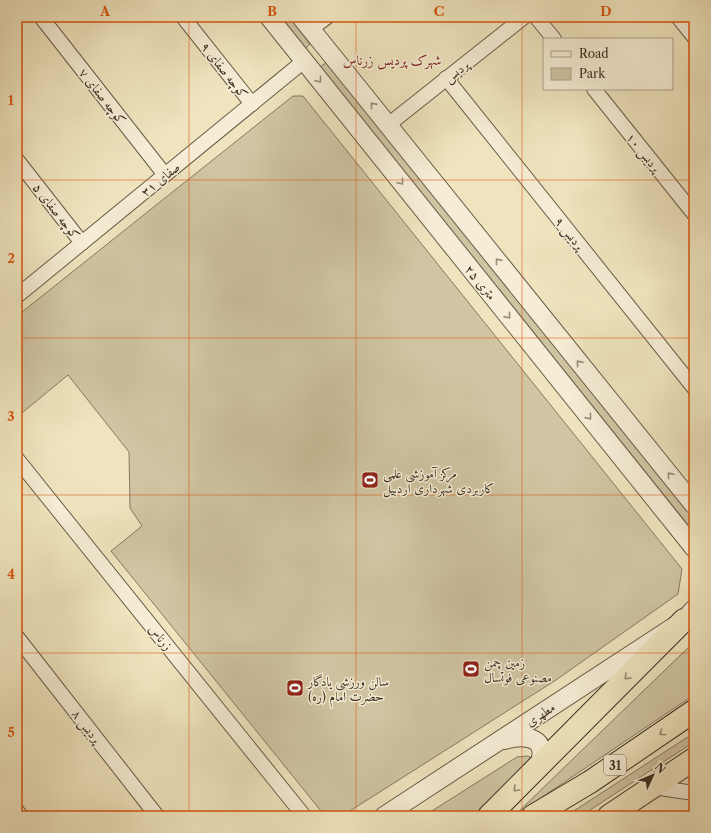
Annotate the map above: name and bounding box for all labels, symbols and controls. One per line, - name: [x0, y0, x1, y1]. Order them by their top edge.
- text: A: [99, 3, 111, 19]
- text: B: [267, 3, 277, 19]
- text: C: [434, 3, 444, 19]
- text: D: [600, 3, 612, 19]
- legend: [543, 38, 673, 90]
- street label: کوچه صفای ۹: [197, 39, 252, 102]
- text: Road: [579, 46, 609, 61]
- district label: شهرک پردیس زرناس: [343, 51, 442, 70]
- street label: پردیس: [440, 55, 474, 87]
- street label: کوچه صفای ۷: [75, 65, 130, 128]
- text: Park: [579, 66, 606, 81]
- one-way arrow: [315, 76, 322, 83]
- text: 1: [8, 92, 14, 108]
- one-way arrow: [370, 103, 377, 110]
- street label: پردیس ۱۰: [622, 129, 666, 178]
- street label: صفای ۳۱: [137, 158, 183, 200]
- one-way arrow: [396, 177, 403, 184]
- street label: کوچه صفای ۵: [29, 180, 84, 243]
- street label: پردیس ۹: [550, 213, 589, 256]
- text: 2: [7, 250, 15, 266]
- one-way arrow: [496, 259, 503, 266]
- street label: ۲۵ متری: [462, 261, 500, 303]
- one-way arrow: [504, 311, 511, 318]
- one-way arrow: [577, 360, 584, 367]
- text: 3: [7, 408, 15, 424]
- one-way arrow: [585, 413, 592, 420]
- place label: مرکز آموزشی علمی کاربردی شهرداری اردبیل: [383, 465, 495, 498]
- sports icon: مرکز آموزشی علمی کاربردی شهرداری اردبیل: [360, 470, 380, 490]
- one-way arrow: [667, 472, 674, 479]
- text: 4: [7, 566, 15, 582]
- street label: زرناس: [145, 621, 176, 654]
- place label: زمین چمن مصنوعی فوتسال: [484, 654, 552, 686]
- sports icon: زمین چمن مصنوعی فوتسال: [461, 659, 481, 679]
- one-way arrow: [624, 672, 632, 680]
- place label: سالن ورزشی یادگار حضرت امام (ره): [306, 673, 389, 708]
- sports icon: سالن ورزشی یادگار حضرت امام (ره): [285, 678, 305, 698]
- street label: مطهری: [522, 699, 558, 730]
- street label: پردیس ۸: [67, 706, 106, 749]
- text: 5: [7, 724, 15, 740]
- one-way arrow: [659, 728, 666, 736]
- road number: 31: [604, 755, 626, 775]
- north arrow: [633, 755, 673, 795]
- text: N: [652, 760, 669, 777]
- one-way arrow: [513, 784, 520, 792]

